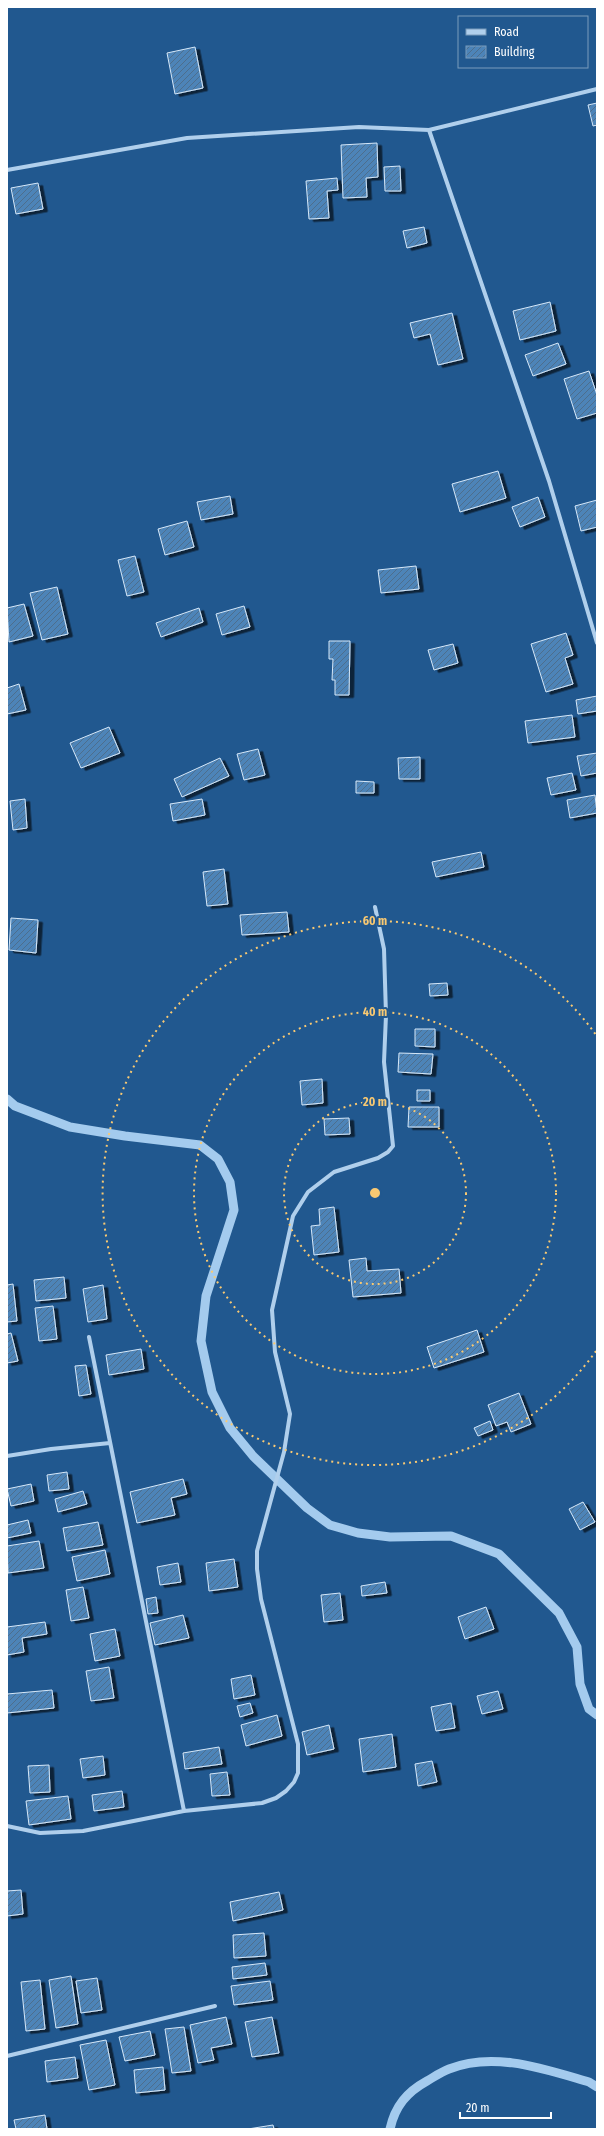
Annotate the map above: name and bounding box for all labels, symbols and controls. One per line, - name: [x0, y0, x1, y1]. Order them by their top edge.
- legend: [458, 16, 588, 68]
- text: Road: [494, 25, 519, 39]
- text: Building: [494, 45, 535, 59]
- text: 60 m: [363, 914, 387, 928]
- text: 40 m: [363, 1005, 387, 1019]
- text: 20 m: [362, 1095, 387, 1109]
- centre of rings: [368, 1186, 382, 1200]
- scale bar: [460, 2094, 551, 2120]
- text: 20 m: [466, 2101, 490, 2115]

